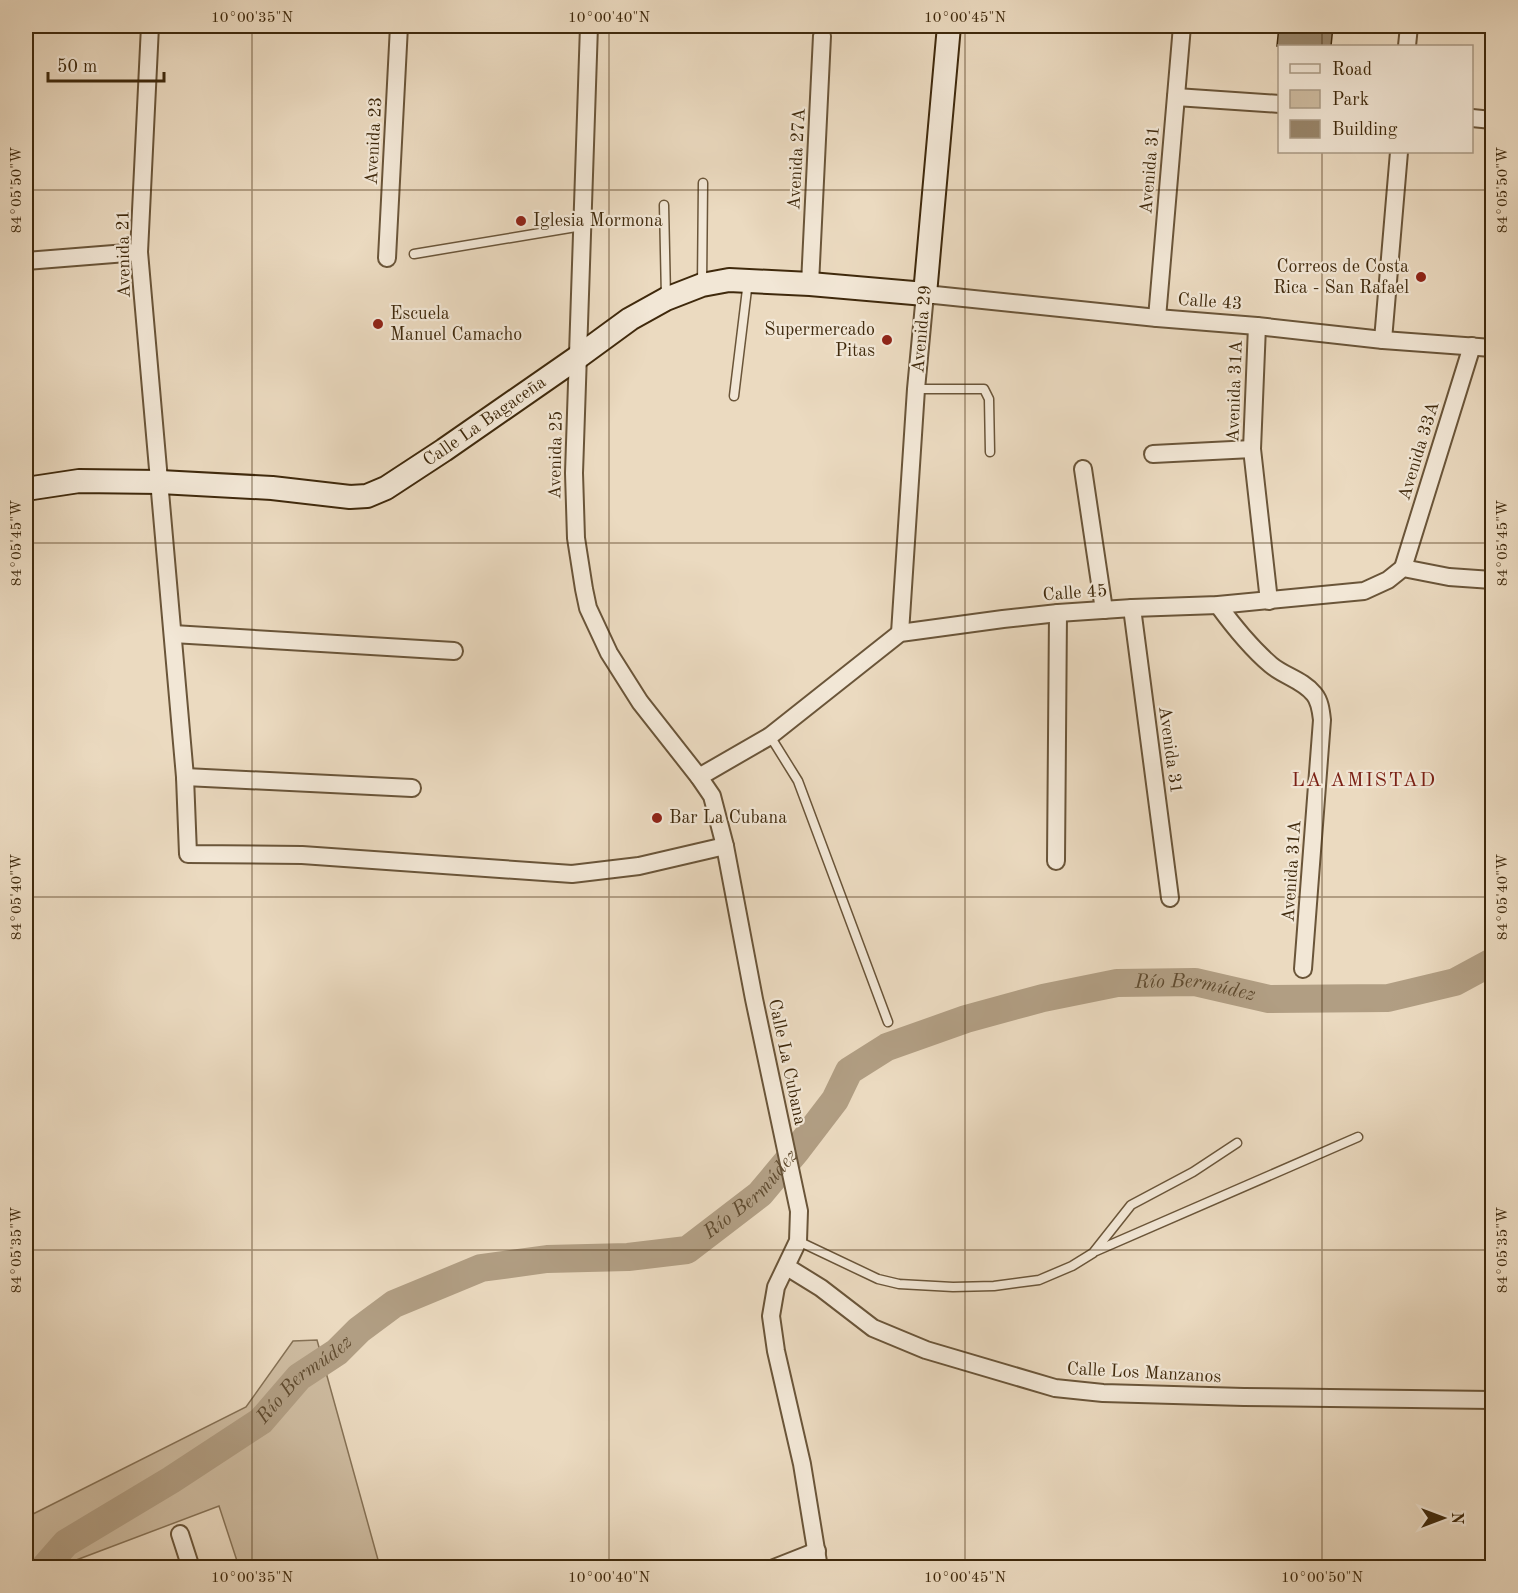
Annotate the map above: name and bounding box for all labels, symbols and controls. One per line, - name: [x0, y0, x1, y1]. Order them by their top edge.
- text: 10°00'35"N: [211, 11, 293, 26]
- text: 10°00'40"N: [568, 11, 650, 26]
- text: 10°00'45"N: [924, 11, 1006, 26]
- scale bar: [48, 45, 164, 83]
- legend: [1278, 45, 1473, 153]
- text: 50 m: [57, 58, 97, 76]
- text: Road: [1332, 61, 1372, 79]
- text: Park: [1332, 91, 1369, 109]
- street label: Avenida 23: [363, 96, 385, 186]
- street label: Avenida 27A: [785, 107, 809, 210]
- text: Building: [1332, 121, 1398, 139]
- street label: Avenida 31: [1137, 125, 1163, 215]
- text: 84°05'50"W: [10, 147, 25, 233]
- text: 84°05'50"W: [1496, 147, 1511, 233]
- street label: Avenida 21: [114, 210, 134, 298]
- place label: Iglesia Mormona: [533, 212, 663, 230]
- marker: Iglesia Mormona: [514, 214, 528, 228]
- place label: Correos de Costa Rica - San Rafael: [1273, 258, 1409, 297]
- marker: Correos de Costa Rica - San Rafael: [1414, 270, 1428, 284]
- street label: Avenida 29: [909, 284, 935, 374]
- street label: Calle 43: [1177, 291, 1243, 313]
- place label: Escuela Manuel Camacho: [390, 305, 522, 344]
- marker: Escuela Manuel Camacho: [371, 317, 385, 331]
- place label: Supermercado Pitas: [764, 321, 875, 360]
- marker: Supermercado Pitas: [880, 333, 894, 347]
- street label: Avenida 31A: [1224, 339, 1246, 442]
- street label: Calle La Bagaceña: [420, 373, 550, 470]
- street label: Avenida 33A: [1395, 399, 1443, 502]
- street label: Avenida 25: [546, 411, 566, 499]
- text: 84°05'45"W: [10, 500, 25, 586]
- text: 84°05'45"W: [1496, 500, 1511, 586]
- street label: Calle 45: [1042, 582, 1108, 604]
- street label: Avenida 31: [1155, 705, 1185, 795]
- district label: LA AMISTAD: [1291, 771, 1437, 791]
- place label: Bar La Cubana: [669, 809, 787, 827]
- marker: Bar La Cubana: [650, 811, 664, 825]
- street label: Avenida 31A: [1279, 819, 1305, 923]
- text: 84°05'40"W: [10, 854, 25, 940]
- text: 84°05'40"W: [1496, 854, 1511, 940]
- water label: Río Bermúdez: [1134, 972, 1257, 1006]
- street label: Calle La Cubana: [765, 997, 809, 1127]
- water label: Río Bermúdez: [699, 1146, 802, 1244]
- text: 84°05'35"W: [10, 1207, 25, 1293]
- text: 84°05'35"W: [1496, 1207, 1511, 1293]
- water label: Río Bermúdez: [253, 1332, 357, 1428]
- street label: Calle Los Manzanos: [1066, 1360, 1222, 1386]
- north arrow: [1413, 1488, 1473, 1548]
- text: N: [1448, 1512, 1464, 1525]
- text: 10°00'35"N: [211, 1571, 293, 1586]
- text: 10°00'40"N: [568, 1571, 650, 1586]
- text: 10°00'45"N: [924, 1571, 1006, 1586]
- text: 10°00'50"N: [1281, 1571, 1363, 1586]

